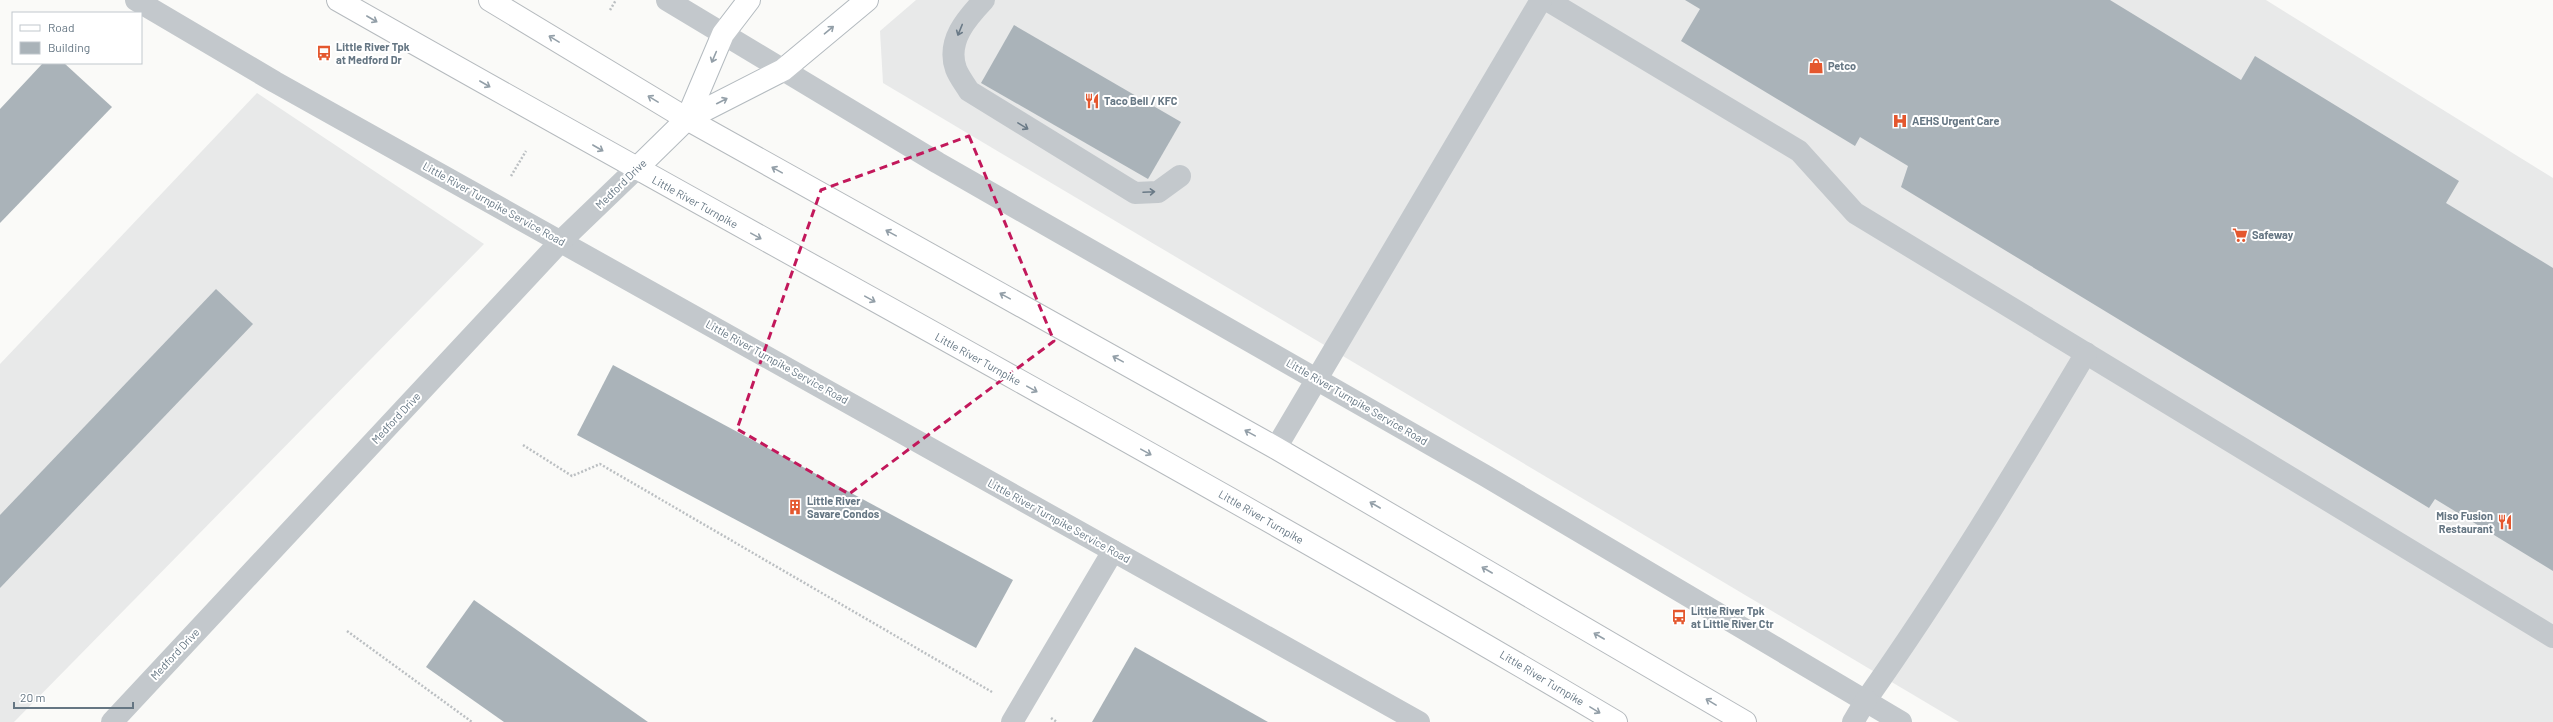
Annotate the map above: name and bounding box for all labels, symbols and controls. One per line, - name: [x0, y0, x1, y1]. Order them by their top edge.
- legend: [12, 12, 142, 64]
- one-way arrow: [366, 16, 378, 24]
- text: Road: [48, 20, 75, 34]
- one-way arrow: [956, 24, 964, 36]
- one-way arrow: [824, 25, 834, 34]
- one-way arrow: [548, 34, 560, 42]
- text: Building: [48, 40, 90, 54]
- place label: Little River Tpk at Medford Dr: [336, 40, 410, 66]
- bus stop icon: Little River Tpk at Medford Dr: [315, 44, 333, 62]
- one-way arrow: [709, 50, 717, 62]
- shop icon: Petco: [1807, 57, 1825, 75]
- place label: Petco: [1828, 59, 1856, 72]
- one-way arrow: [479, 80, 491, 88]
- restaurant icon: Taco Bell / KFC: [1083, 92, 1101, 110]
- one-way arrow: [647, 94, 659, 102]
- place label: Taco Bell / KFC: [1104, 94, 1178, 107]
- one-way arrow: [715, 97, 727, 104]
- hospital icon: AEHS Urgent Care: [1891, 112, 1909, 130]
- place label: AEHS Urgent Care: [1912, 114, 1999, 127]
- one-way arrow: [1017, 122, 1029, 130]
- one-way arrow: [592, 144, 604, 152]
- street label: Medford Drive: [592, 156, 649, 211]
- street label: Little River Turnpike Service Road: [421, 159, 568, 248]
- one-way arrow: [772, 165, 784, 173]
- street label: Little River Turnpike: [650, 173, 740, 231]
- one-way arrow: [1142, 189, 1155, 196]
- supermarket icon: Safeway: [2231, 226, 2249, 244]
- one-way arrow: [885, 228, 897, 236]
- place label: Safeway: [2252, 228, 2294, 241]
- one-way arrow: [750, 232, 762, 240]
- one-way arrow: [999, 292, 1011, 300]
- one-way arrow: [864, 295, 876, 303]
- street label: Little River Turnpike Service Road: [704, 317, 851, 406]
- street label: Little River Turnpike: [933, 330, 1023, 388]
- one-way arrow: [1112, 355, 1124, 363]
- street label: Little River Turnpike Service Road: [1284, 356, 1430, 447]
- one-way arrow: [1026, 385, 1038, 393]
- street label: Medford Drive: [368, 389, 423, 446]
- one-way arrow: [1244, 429, 1256, 437]
- one-way arrow: [1140, 448, 1152, 456]
- street label: Little River Turnpike Service Road: [986, 476, 1133, 565]
- street label: Little River Turnpike: [1216, 487, 1306, 546]
- place label: Little River Savare Condos: [807, 494, 880, 520]
- building icon: Little River Savare Condos: [786, 498, 804, 516]
- one-way arrow: [1369, 500, 1381, 508]
- place label: Miso Fusion Restaurant: [2436, 509, 2493, 535]
- restaurant icon: Miso Fusion Restaurant: [2496, 513, 2514, 531]
- one-way arrow: [1482, 566, 1493, 574]
- place label: Little River Tpk at Little River Ctr: [1691, 604, 1775, 630]
- bus stop icon: Little River Tpk at Little River Ctr: [1670, 608, 1688, 626]
- street label: Medford Drive: [147, 625, 202, 682]
- one-way arrow: [1593, 631, 1605, 639]
- street label: Little River Turnpike: [1498, 647, 1587, 708]
- scale bar: [14, 684, 133, 710]
- text: 20 m: [20, 690, 46, 704]
- one-way arrow: [1705, 697, 1717, 705]
- one-way arrow: [1589, 706, 1601, 714]

